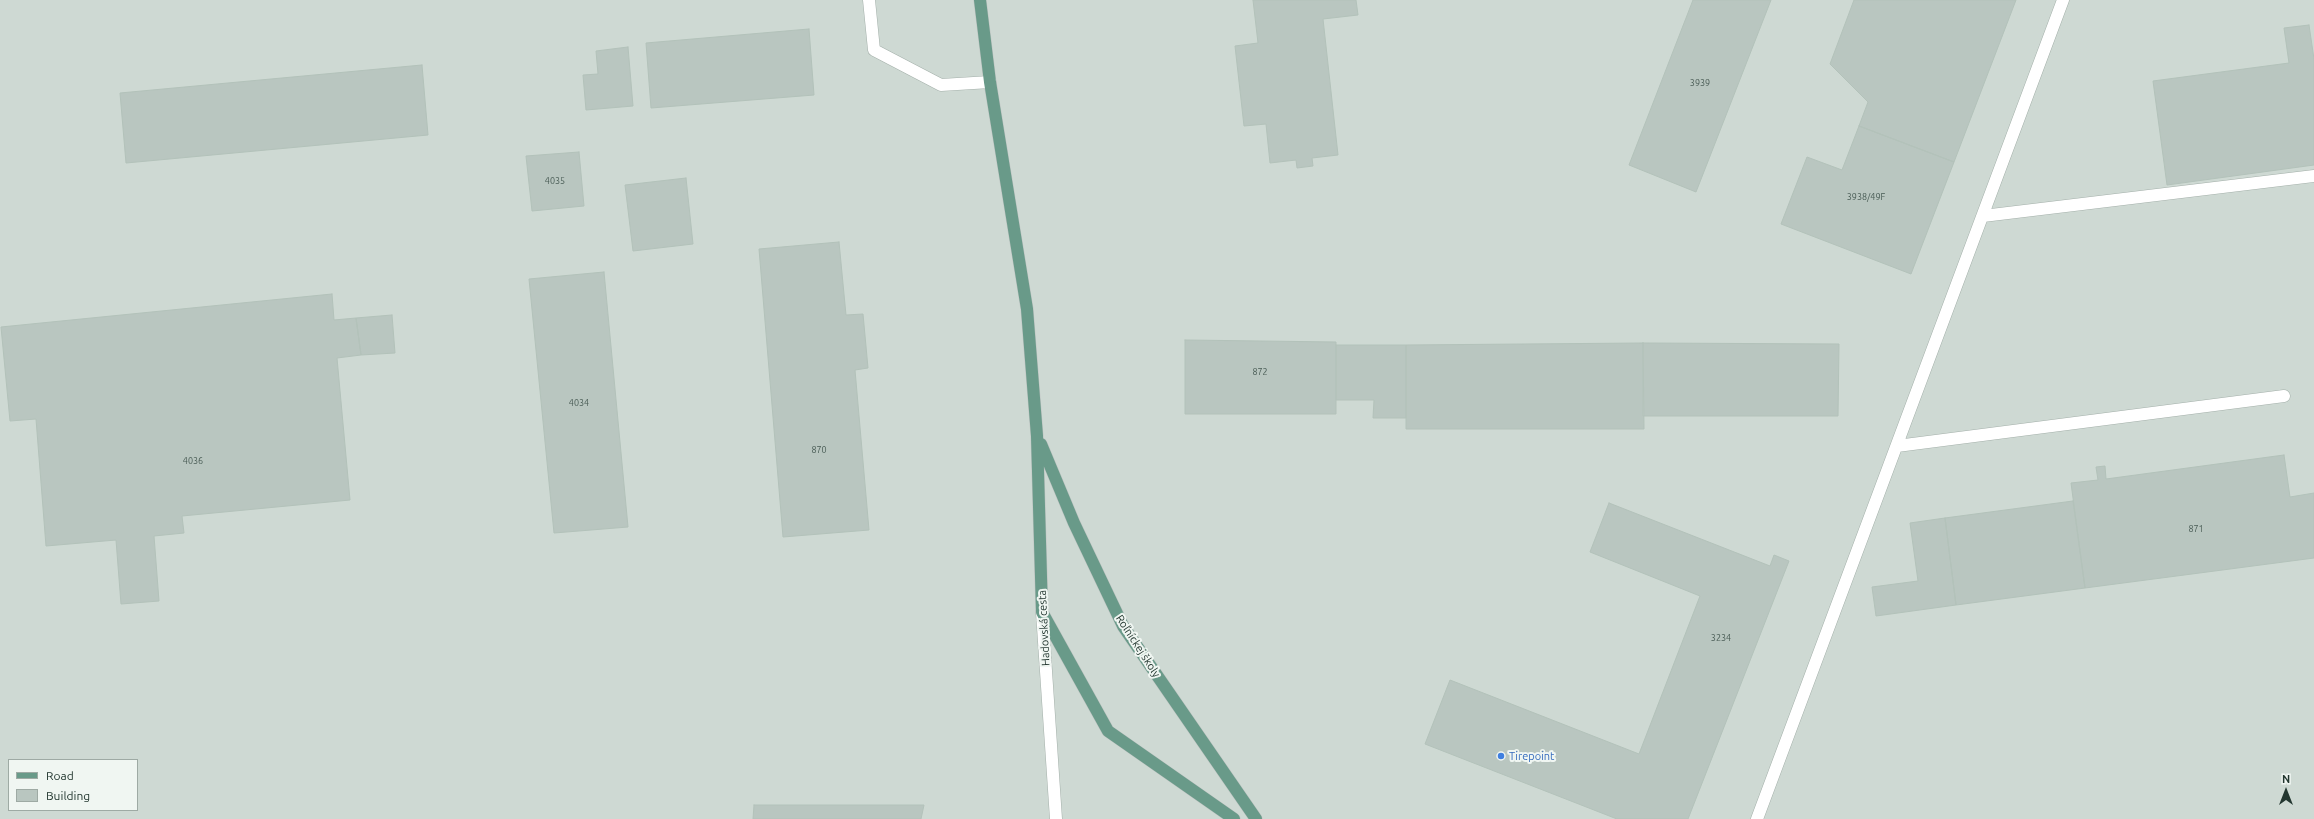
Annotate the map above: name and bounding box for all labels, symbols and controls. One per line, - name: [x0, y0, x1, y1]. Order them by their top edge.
- house number: 3939: [1690, 78, 1710, 88]
- house number: 4035: [545, 176, 565, 186]
- house number: 3938/49F: [1847, 192, 1885, 202]
- house number: 872: [1252, 367, 1268, 377]
- house number: 4034: [569, 398, 589, 408]
- house number: 870: [811, 445, 827, 455]
- house number: 4036: [183, 456, 203, 466]
- house number: 871: [2188, 524, 2204, 534]
- street label: Hadovská cesta: [1035, 590, 1053, 666]
- street label: Roľníckej školy: [1113, 612, 1163, 680]
- house number: 3234: [1711, 633, 1731, 643]
- place label: Tirepoint: [1509, 749, 1554, 763]
- marker: Tirepoint: [1496, 751, 1506, 761]
- legend: [8, 759, 138, 811]
- text: Road: [46, 769, 74, 782]
- north arrow: [2266, 771, 2306, 811]
- text: N: [2282, 773, 2290, 785]
- text: Building: [46, 789, 90, 802]

